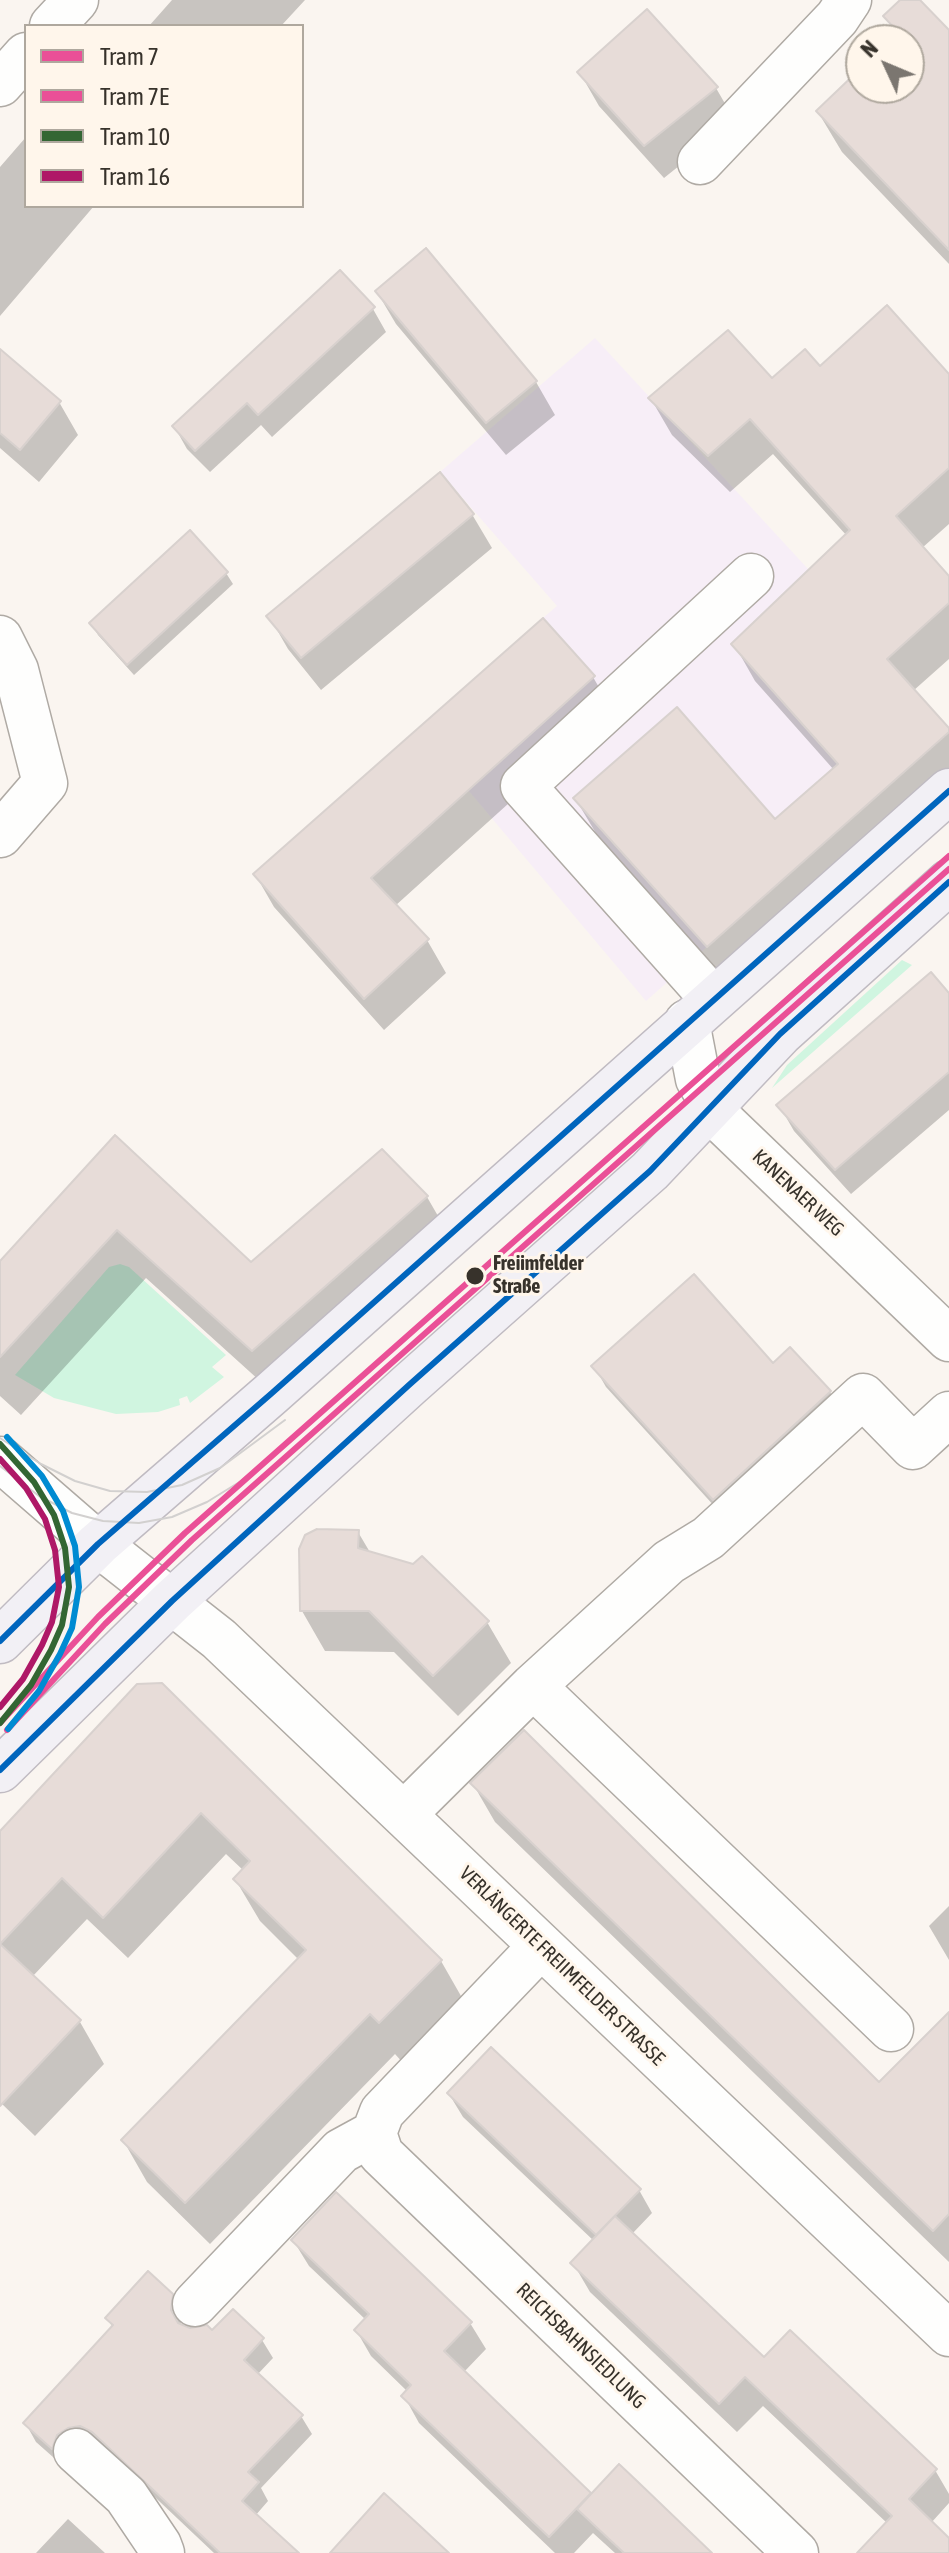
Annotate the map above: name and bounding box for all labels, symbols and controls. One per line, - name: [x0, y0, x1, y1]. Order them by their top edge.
- legend: [24, 24, 304, 208]
- north arrow: [845, 24, 925, 104]
- text: N: [855, 35, 883, 62]
- text: Tram 7: [100, 43, 159, 70]
- text: Tram 7E: [100, 83, 169, 110]
- text: Tram 10: [100, 123, 170, 150]
- text: Tram 16: [100, 163, 170, 190]
- street label: KANENAER WEG: [747, 1145, 849, 1241]
- place label: Freiimfelder Straße: [493, 1252, 583, 1299]
- marker: Freiimfelder Straße: [464, 1265, 486, 1287]
- street label: VERLÄNGERTE FREIIMFELDER STRASSE: [454, 1861, 670, 2071]
- street label: REICHSBAHNSIEDLUNG: [511, 2278, 651, 2414]

